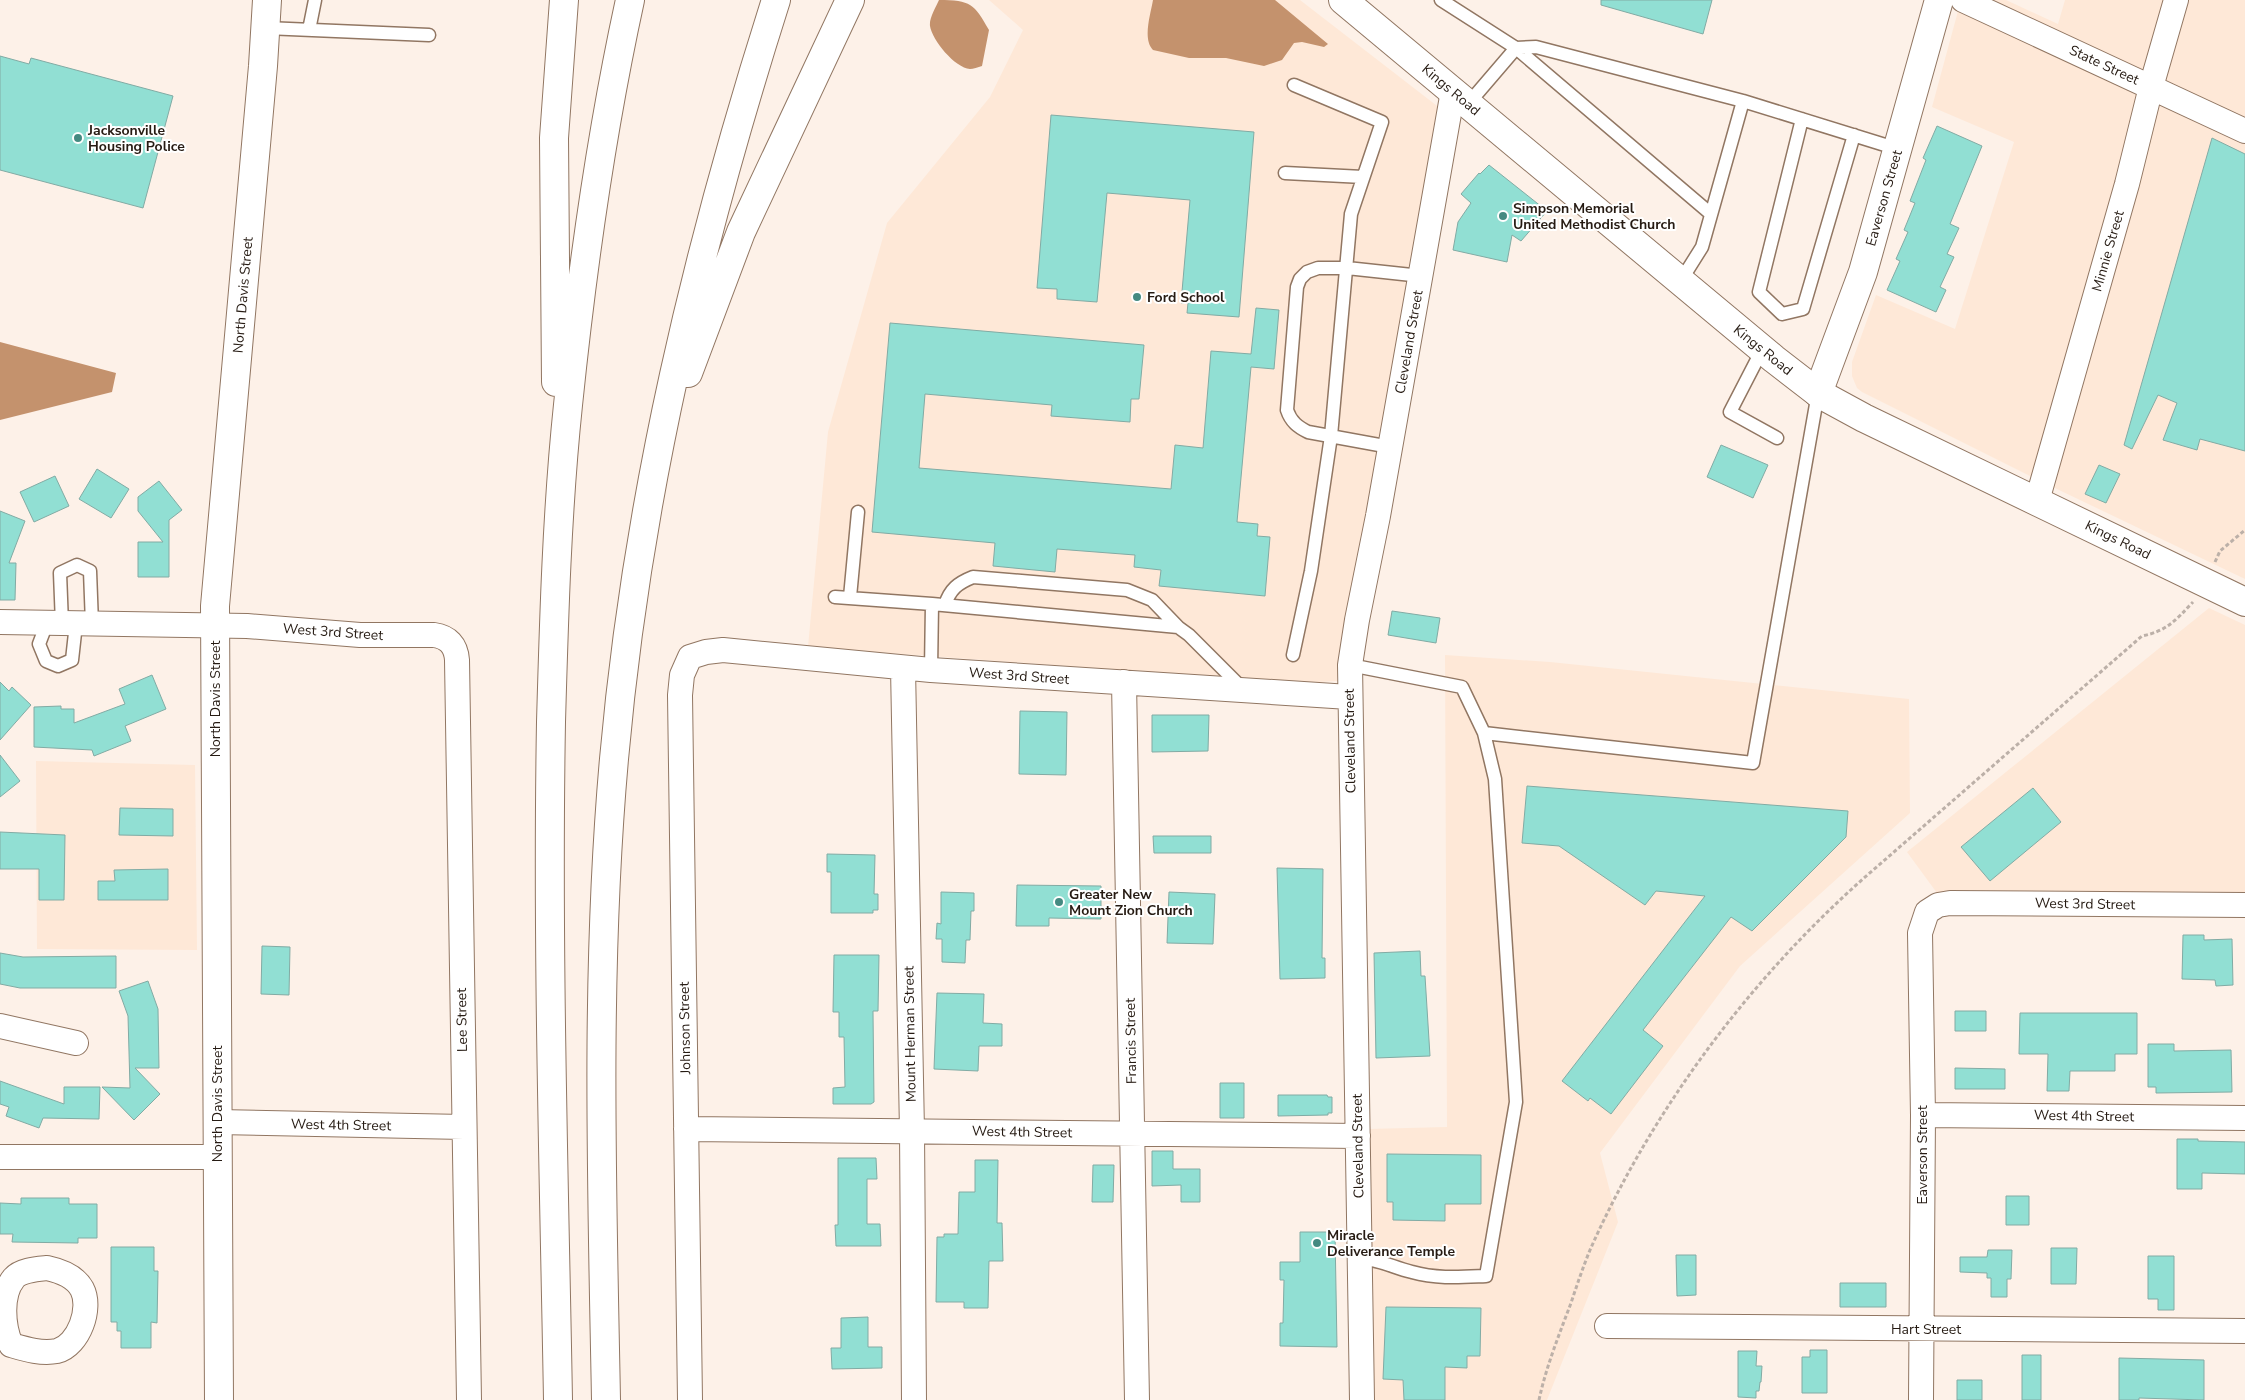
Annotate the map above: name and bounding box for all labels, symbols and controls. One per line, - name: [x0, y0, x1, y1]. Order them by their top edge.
- street label: State Street: [2066, 41, 2142, 89]
- street label: Kings Road: [1418, 60, 1484, 120]
- place label: Jacksonville Housing Police: [87, 121, 185, 156]
- marker: Jacksonville Housing Police: [72, 132, 84, 144]
- street label: Eaverson Street: [1861, 148, 1907, 248]
- place label: Simpson Memorial United Methodist Church: [1513, 199, 1675, 234]
- street label: Minnie Street: [2087, 208, 2129, 294]
- marker: Simpson Memorial United Methodist Church: [1497, 210, 1509, 222]
- street label: North Davis Street: [228, 236, 258, 354]
- place label: Ford School: [1147, 288, 1225, 307]
- street label: Cleveland Street: [1391, 289, 1427, 395]
- marker: Ford School: [1131, 291, 1143, 303]
- street label: Kings Road: [1729, 320, 1797, 380]
- street label: Kings Road: [2082, 516, 2154, 564]
- street label: West 3rd Street: [282, 619, 384, 645]
- street label: North Davis Street: [206, 641, 225, 757]
- street label: West 3rd Street: [968, 663, 1070, 689]
- street label: Cleveland Street: [1340, 688, 1360, 794]
- place label: Greater New Mount Zion Church: [1069, 885, 1193, 920]
- street label: West 3rd Street: [2035, 894, 2135, 914]
- marker: Greater New Mount Zion Church: [1053, 896, 1065, 908]
- street label: Mount Herman Street: [899, 966, 921, 1102]
- street label: Johnson Street: [675, 982, 695, 1075]
- street label: Lee Street: [452, 988, 472, 1052]
- street label: Francis Street: [1121, 998, 1141, 1084]
- street label: North Davis Street: [208, 1046, 227, 1162]
- street label: Cleveland Street: [1348, 1093, 1368, 1199]
- street label: Eaverson Street: [1913, 1105, 1932, 1205]
- street label: West 4th Street: [2034, 1106, 2134, 1126]
- street label: West 4th Street: [291, 1115, 391, 1135]
- street label: West 4th Street: [972, 1122, 1072, 1142]
- place label: Miracle Deliverance Temple: [1327, 1226, 1455, 1261]
- marker: Miracle Deliverance Temple: [1311, 1237, 1323, 1249]
- street label: Hart Street: [1891, 1320, 1961, 1339]

